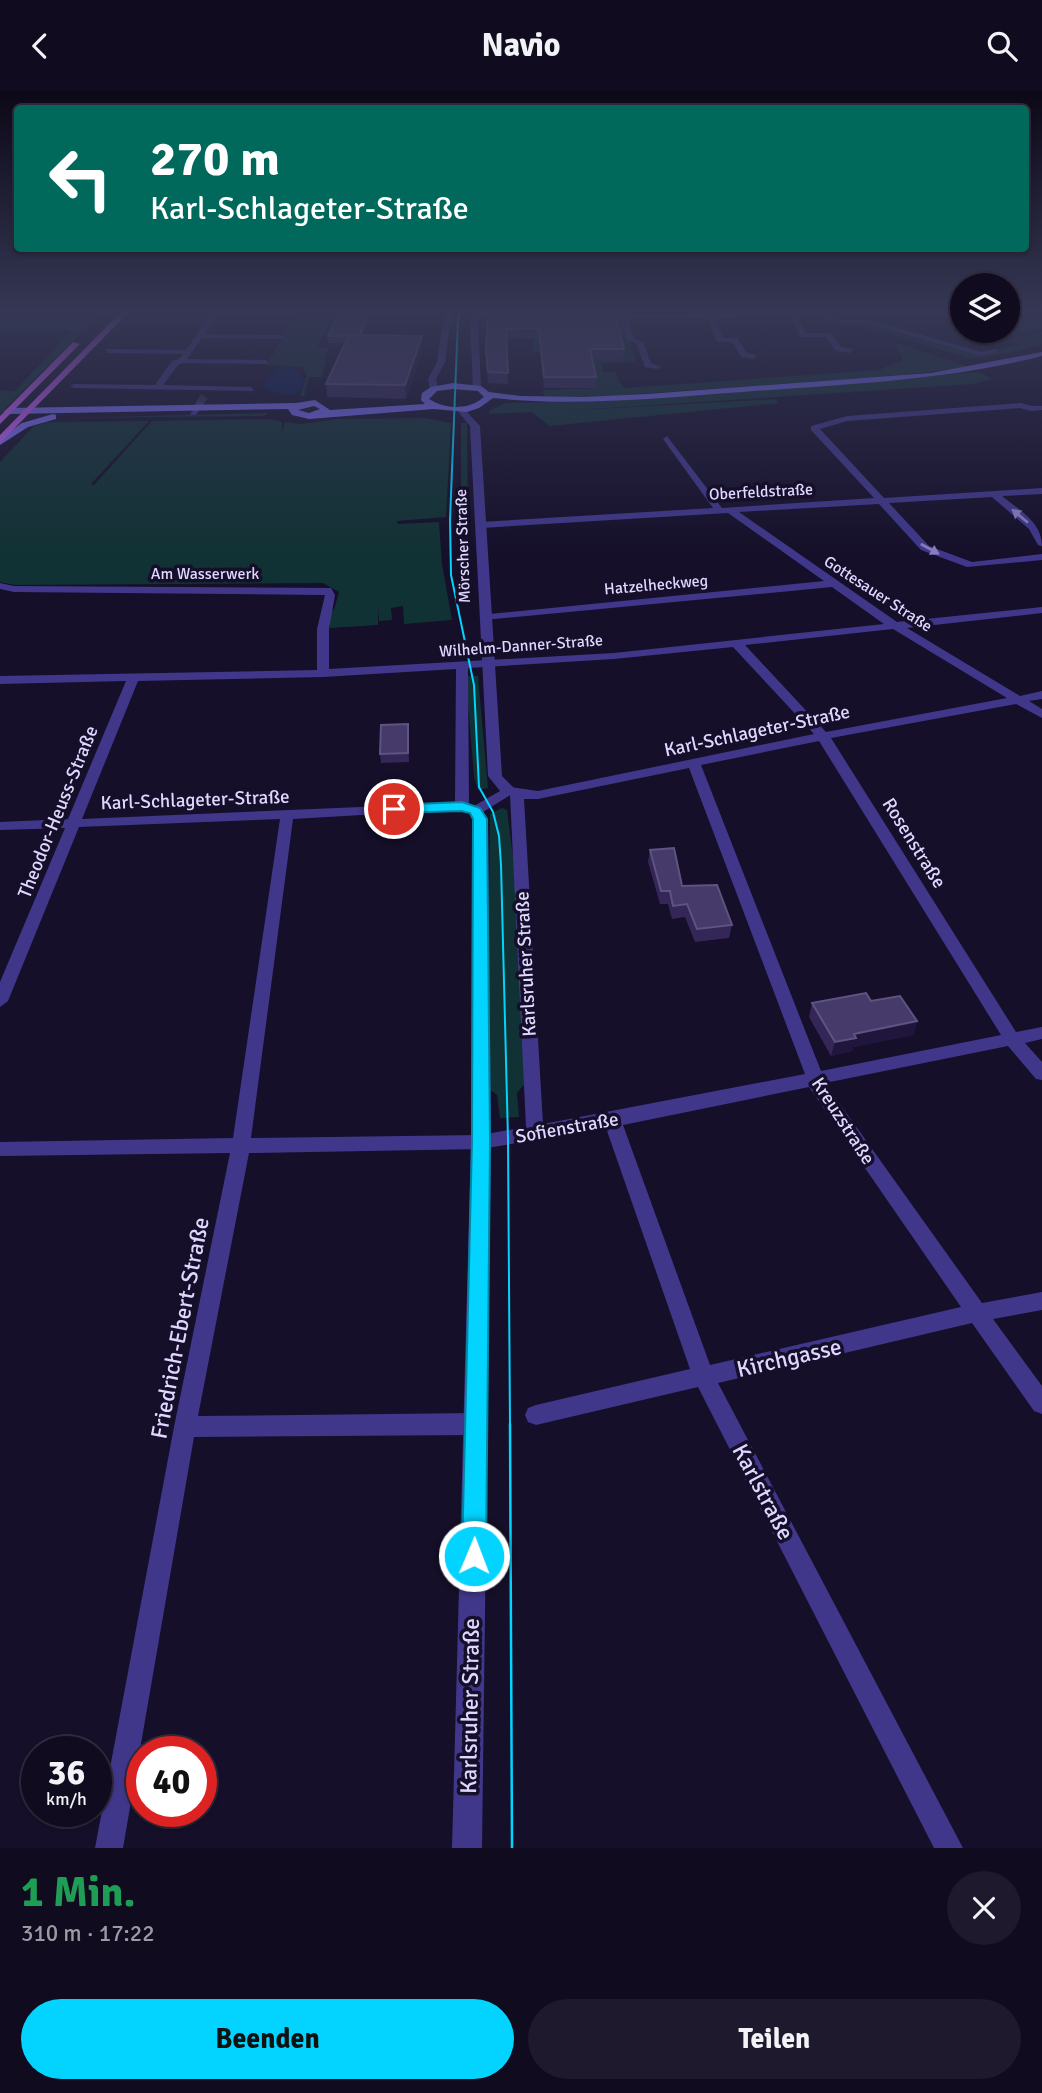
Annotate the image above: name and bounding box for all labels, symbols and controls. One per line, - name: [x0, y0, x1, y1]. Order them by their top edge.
- text: Navio: [481, 26, 561, 65]
- icon: back: [21, 27, 59, 65]
- icon: search: [983, 27, 1021, 65]
- text: 270 m: [150, 129, 280, 189]
- icon: left: [35, 133, 126, 224]
- text: Karl-Schlageter-Straße: [150, 189, 469, 228]
- map controls: [950, 273, 1020, 343]
- button: layers: [950, 273, 1020, 343]
- street label: Oberfeldstraße: [708, 479, 814, 505]
- street label: Mörscher Straße: [451, 489, 475, 603]
- one-way arrow: [1012, 509, 1029, 524]
- one-way arrow: [920, 543, 939, 555]
- street label: Gottesauer Straße: [820, 552, 936, 636]
- street label: Am Wasserwerk: [151, 564, 259, 584]
- street label: Hatzelheckweg: [603, 570, 709, 600]
- street label: Wilhelm-Danner-Straße: [438, 630, 604, 662]
- street label: Karl-Schlageter-Straße: [662, 700, 852, 762]
- street label: Theodor-Heuss-Straße: [12, 722, 104, 902]
- pin: [364, 779, 424, 839]
- street label: Karl-Schlageter-Straße: [100, 785, 290, 815]
- icon: arrive: [375, 790, 413, 828]
- street label: Rosenstraße: [877, 793, 951, 893]
- street label: Karlsruher Straße: [510, 891, 542, 1037]
- street label: Kreuzstraße: [806, 1073, 880, 1169]
- street label: Sofienstraße: [514, 1107, 620, 1149]
- street label: Friedrich-Ebert-Straße: [144, 1215, 216, 1441]
- street label: Kirchgasse: [734, 1332, 844, 1384]
- street label: Karlstraße: [726, 1439, 800, 1545]
- position arrow: [437, 1519, 511, 1593]
- street label: Karlsruher Straße: [454, 1618, 486, 1794]
- speed limit sign: 40: [126, 1736, 217, 1827]
- text: 36: [48, 1751, 85, 1794]
- text: km/h: [46, 1788, 87, 1810]
- text: 1 Min.: [21, 1867, 135, 1918]
- button: close: [947, 1871, 1021, 1945]
- text: 310 m · 17:22: [21, 1919, 155, 1948]
- button: Beenden: [21, 1999, 514, 2079]
- button: Teilen: [528, 1999, 1021, 2079]

